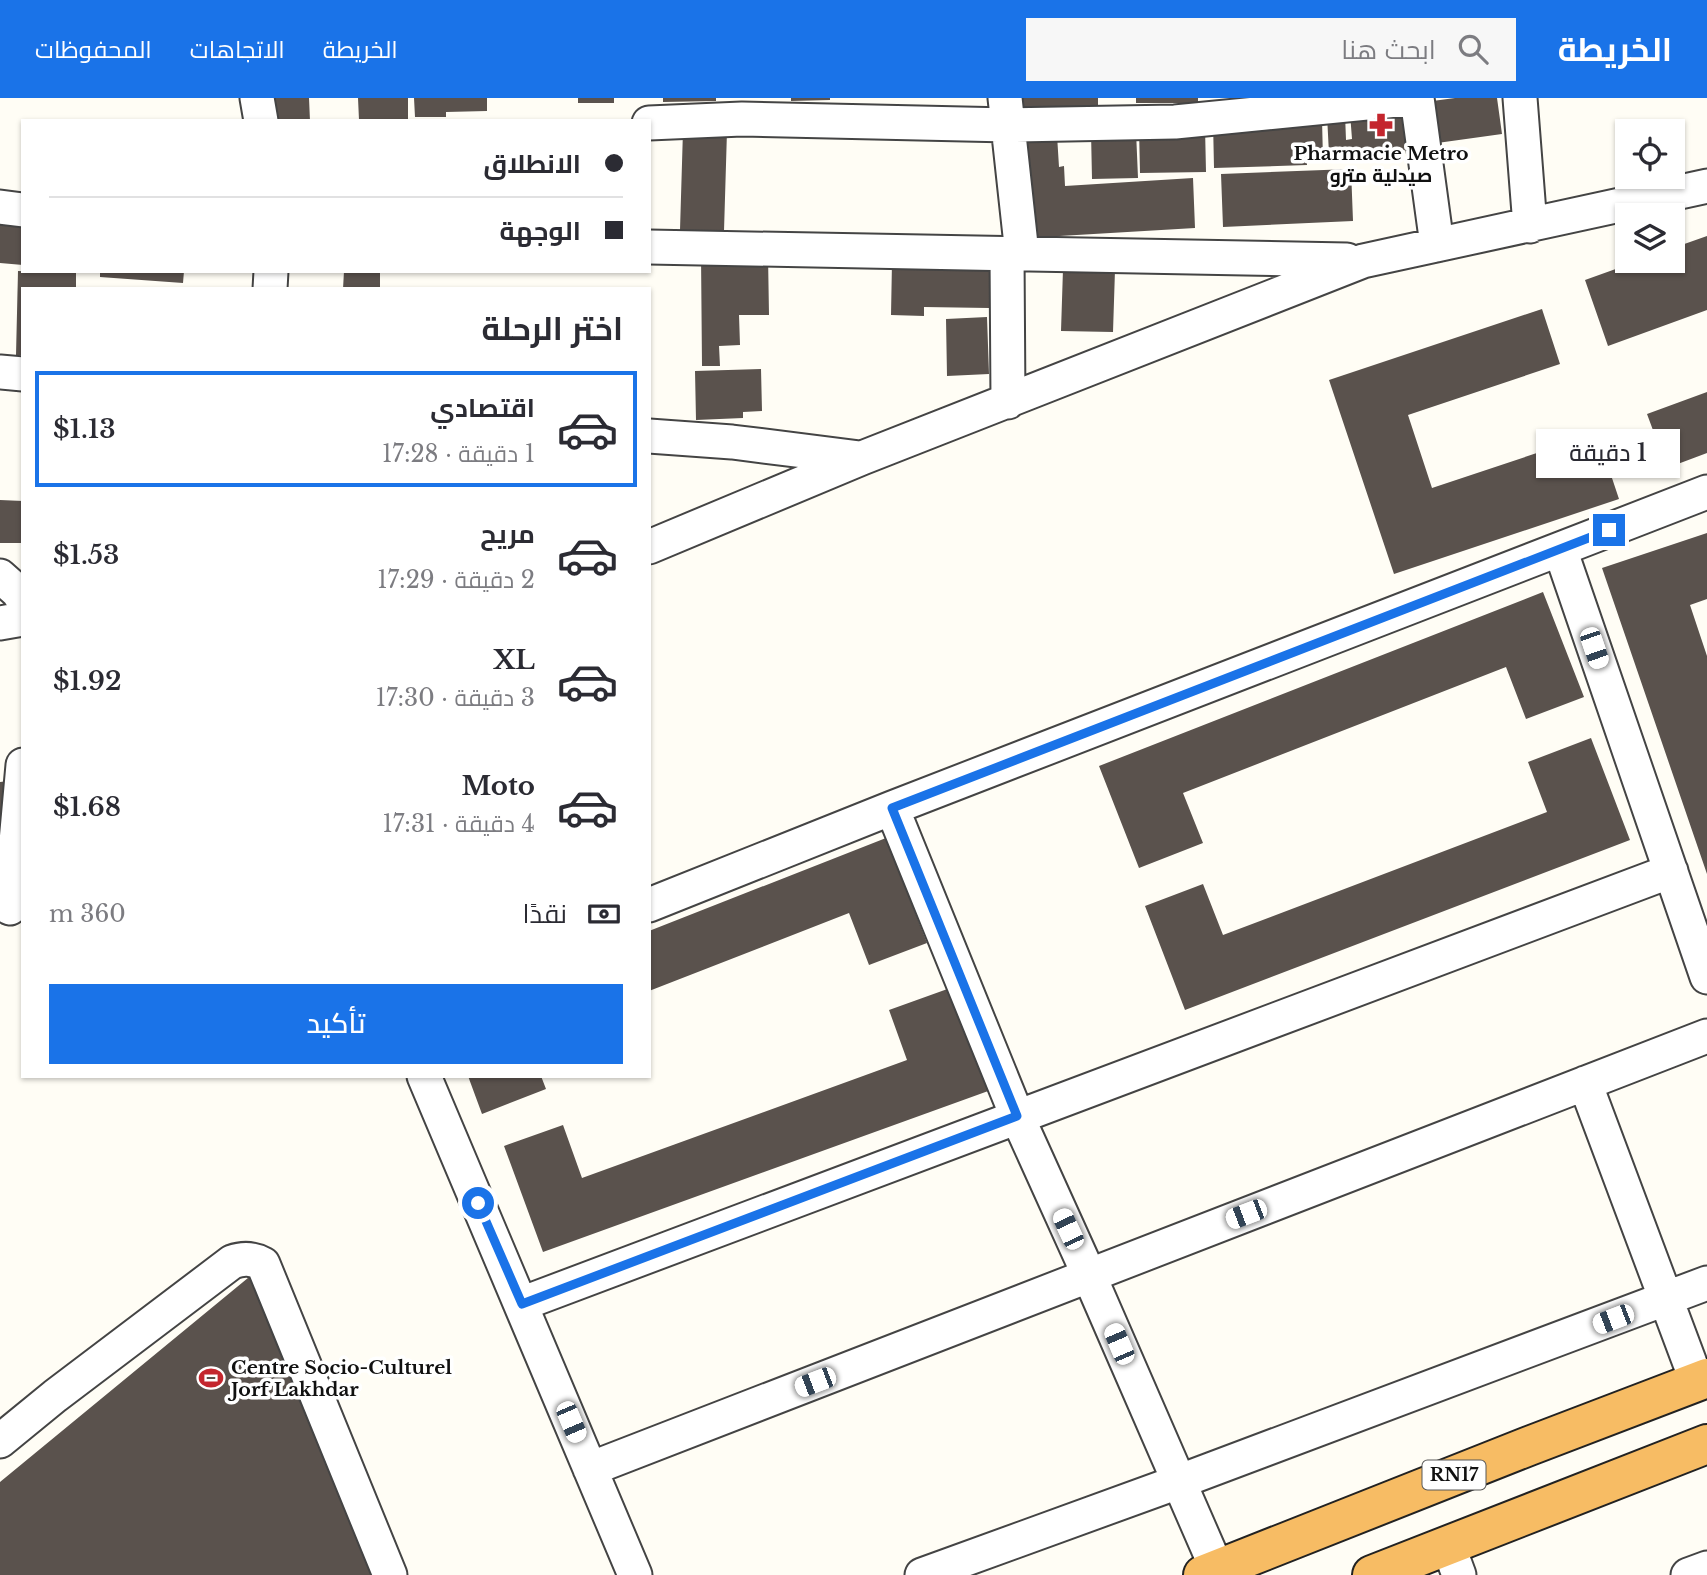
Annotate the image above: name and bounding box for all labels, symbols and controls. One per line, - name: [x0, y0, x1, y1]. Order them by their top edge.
- search box: [1026, 18, 1516, 81]
- text: الخريطة: [1558, 29, 1672, 70]
- icon: search: [1454, 30, 1492, 68]
- text: ابحث هنا: [1341, 34, 1436, 66]
- text: المحفوظات: [35, 35, 152, 64]
- text: الاتجاهات: [190, 35, 285, 64]
- text: الخريطة: [323, 35, 398, 64]
- pharmacy icon: Pharmacie Metro صيدلية مترو: [1367, 111, 1395, 139]
- map controls: [1615, 119, 1685, 273]
- button: locate: [1615, 119, 1685, 189]
- place label: Pharmacie Metro صيدلية مترو: [1294, 142, 1468, 187]
- text: الانطلاق: [483, 148, 581, 180]
- button: layers: [1615, 203, 1685, 273]
- text: الوجهة: [500, 215, 581, 247]
- text: اختر الرحلة: [481, 309, 623, 349]
- text: اقتصادي: [430, 392, 535, 424]
- icon: car: [556, 398, 619, 461]
- text: $1.13: [53, 413, 116, 445]
- callout: 1 دقيقة: [1537, 428, 1681, 478]
- text: 1 دقيقة: [1569, 439, 1647, 467]
- text: 1 دقيقة · 17:28: [382, 440, 535, 468]
- route end: [1593, 514, 1625, 546]
- text: مريح: [480, 518, 535, 550]
- icon: car: [556, 524, 619, 587]
- text: $1.53: [53, 539, 119, 571]
- text: 2 دقيقة · 17:29: [377, 566, 535, 594]
- car: [1578, 625, 1611, 671]
- text: XL: [493, 644, 535, 676]
- icon: car: [556, 650, 619, 713]
- text: $1.92: [53, 665, 122, 697]
- text: 3 دقيقة · 17:30: [376, 684, 535, 712]
- text: Moto: [462, 770, 535, 802]
- icon: car: [556, 776, 619, 839]
- text: $1.68: [53, 791, 121, 823]
- text: 4 دقيقة · 17:31: [383, 810, 535, 838]
- icon: cash: [585, 895, 623, 933]
- text: نقدًا: [523, 898, 567, 930]
- text: 360 m: [49, 900, 126, 928]
- button: تأكيد: [49, 984, 623, 1064]
- route start: [462, 1187, 494, 1219]
- car: [1223, 1197, 1270, 1231]
- car: [1050, 1206, 1087, 1252]
- car: [1590, 1302, 1637, 1336]
- car: [1102, 1321, 1137, 1367]
- place label: Centre Socio-Culturel Jorf Lakhdar: [227, 1356, 452, 1401]
- sports icon: Centre Socio-Culturel Jorf Lakhdar: [197, 1364, 225, 1392]
- car: [792, 1365, 839, 1399]
- car: [554, 1399, 589, 1445]
- road number: RN17: [1422, 1460, 1486, 1490]

